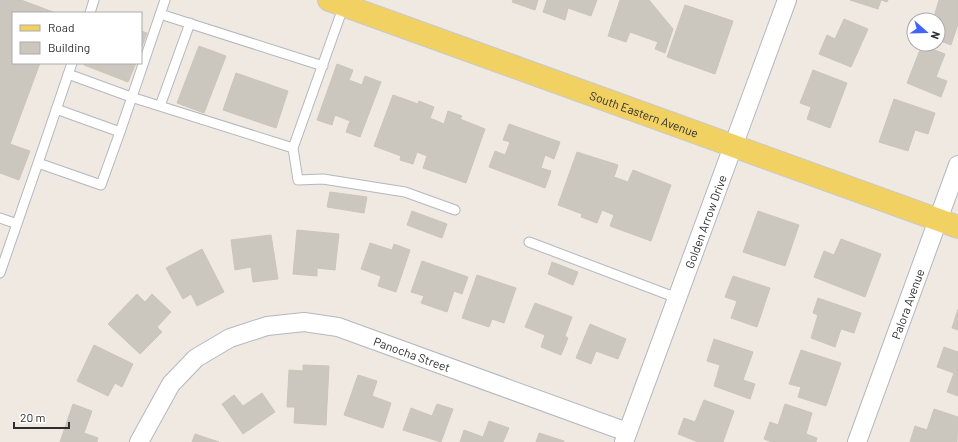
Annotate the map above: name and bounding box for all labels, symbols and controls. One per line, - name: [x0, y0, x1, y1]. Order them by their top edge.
- legend: [12, 12, 142, 64]
- north arrow: [906, 12, 946, 52]
- text: Road: [48, 20, 75, 34]
- text: N: [929, 30, 943, 41]
- text: Building: [48, 40, 90, 54]
- street label: South Eastern Avenue: [588, 88, 700, 140]
- street label: Golden Arrow Drive: [682, 173, 729, 270]
- street label: Palora Avenue: [888, 267, 927, 341]
- street label: Panocha Street: [372, 334, 452, 374]
- scale bar: [14, 404, 69, 430]
- text: 20 m: [20, 410, 46, 424]

